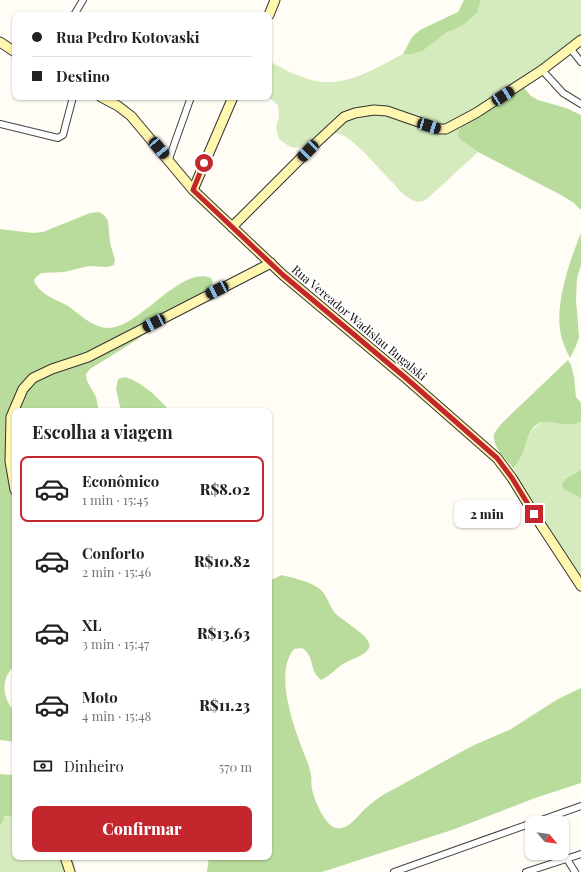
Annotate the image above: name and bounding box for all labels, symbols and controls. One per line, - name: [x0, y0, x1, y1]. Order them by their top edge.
- text: Rua Pedro Kotovaski: [56, 27, 199, 47]
- text: Destino: [56, 66, 110, 86]
- car: [490, 84, 516, 108]
- car: [416, 117, 442, 135]
- car: [147, 135, 171, 161]
- car: [295, 138, 321, 164]
- route start: [195, 154, 213, 172]
- street label: Rua Vereador Wadislau Bugalski: [289, 261, 431, 384]
- car: [204, 279, 230, 301]
- car: [141, 312, 167, 334]
- text: Escolha a viagem: [32, 420, 173, 444]
- icon: car: [34, 471, 70, 507]
- text: Econômico: [82, 471, 159, 491]
- text: R$8.02: [200, 479, 250, 499]
- text: 1 min · 15:45: [82, 491, 148, 508]
- callout: 2 min: [454, 500, 520, 528]
- text: 2 min: [470, 505, 504, 522]
- route end: [525, 505, 543, 523]
- icon: car: [34, 543, 70, 579]
- text: Conforto: [82, 543, 144, 563]
- text: R$10.82: [194, 551, 250, 571]
- text: 2 min · 15:46: [82, 563, 151, 580]
- icon: car: [34, 615, 70, 651]
- text: XL: [82, 615, 102, 635]
- text: R$13.63: [197, 623, 250, 643]
- text: 3 min · 15:47: [82, 635, 149, 652]
- icon: car: [34, 687, 70, 723]
- text: Moto: [82, 687, 118, 707]
- text: R$11.23: [199, 695, 250, 715]
- text: 4 min · 15:48: [82, 707, 151, 724]
- icon: cash: [32, 755, 54, 777]
- text: Dinheiro: [64, 756, 124, 776]
- text: 570 m: [219, 758, 252, 775]
- button: Confirmar: [32, 806, 252, 852]
- north arrow: [525, 816, 569, 860]
- map controls: [525, 816, 569, 860]

